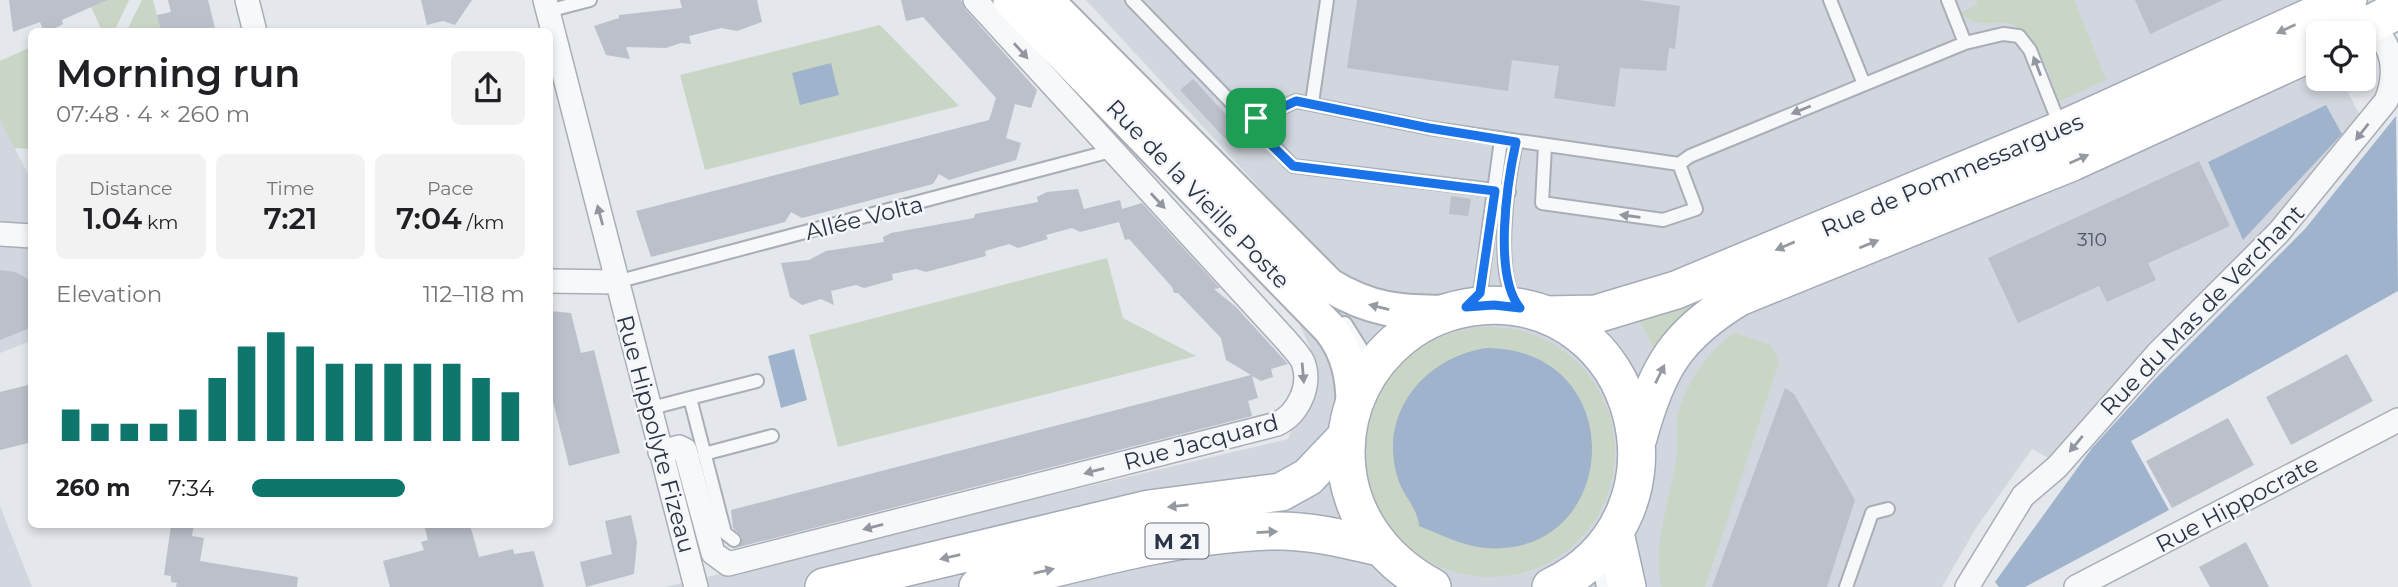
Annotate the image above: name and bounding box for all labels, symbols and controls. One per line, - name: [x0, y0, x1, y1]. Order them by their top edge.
- map controls: [2306, 21, 2376, 91]
- button: locate: [2306, 21, 2376, 91]
- one-way arrow: [2276, 23, 2296, 35]
- one-way arrow: [1013, 42, 1029, 60]
- text: Morning run: [56, 50, 300, 97]
- button: share: [451, 51, 525, 125]
- one-way arrow: [2031, 56, 2042, 77]
- pin: [1226, 88, 1286, 148]
- street label: Rue de la Vieille Poste: [1100, 94, 1296, 294]
- icon: arrive: [1237, 99, 1275, 137]
- text: 07:48 · 4 × 260 m: [56, 100, 250, 128]
- one-way arrow: [1791, 104, 1811, 116]
- street label: Rue de Pommessargues: [1817, 107, 2087, 243]
- one-way arrow: [2354, 123, 2369, 141]
- one-way arrow: [2069, 153, 2090, 164]
- text: Distance: [89, 177, 173, 200]
- text: Time: [267, 177, 314, 200]
- text: Pace: [427, 177, 473, 200]
- street label: Allée Volta: [802, 190, 926, 246]
- one-way arrow: [1149, 192, 1165, 209]
- street label: Rue du Mas de Verchant: [2094, 199, 2310, 421]
- text: 1.04: [83, 200, 142, 237]
- text: 7:21: [264, 200, 317, 237]
- text: 7:04: [396, 200, 462, 237]
- one-way arrow: [594, 204, 605, 226]
- one-way arrow: [1619, 210, 1641, 221]
- text: km: [142, 211, 178, 234]
- text: /km: [462, 211, 504, 234]
- house number: 310: [2077, 228, 2107, 251]
- one-way arrow: [1858, 239, 1879, 250]
- one-way arrow: [1775, 240, 1795, 252]
- text: Elevation: [56, 280, 162, 308]
- text: 112–118 m: [423, 280, 525, 308]
- one-way arrow: [1368, 301, 1390, 312]
- street label: Rue Hippolyte Fizeau: [611, 312, 701, 556]
- one-way arrow: [1298, 362, 1309, 384]
- one-way arrow: [1655, 364, 1666, 384]
- street label: Rue Jacquard: [1121, 408, 1281, 476]
- one-way arrow: [2069, 436, 2084, 453]
- street label: Rue Hippocrate: [2151, 449, 2323, 559]
- one-way arrow: [1083, 467, 1104, 477]
- text: 260 m: [56, 474, 130, 502]
- text: 7:34: [168, 474, 214, 502]
- one-way arrow: [1167, 500, 1189, 511]
- one-way arrow: [862, 522, 884, 533]
- road number: M 21: [1146, 524, 1208, 558]
- one-way arrow: [1257, 526, 1279, 537]
- one-way arrow: [938, 552, 960, 563]
- one-way arrow: [1033, 565, 1055, 576]

